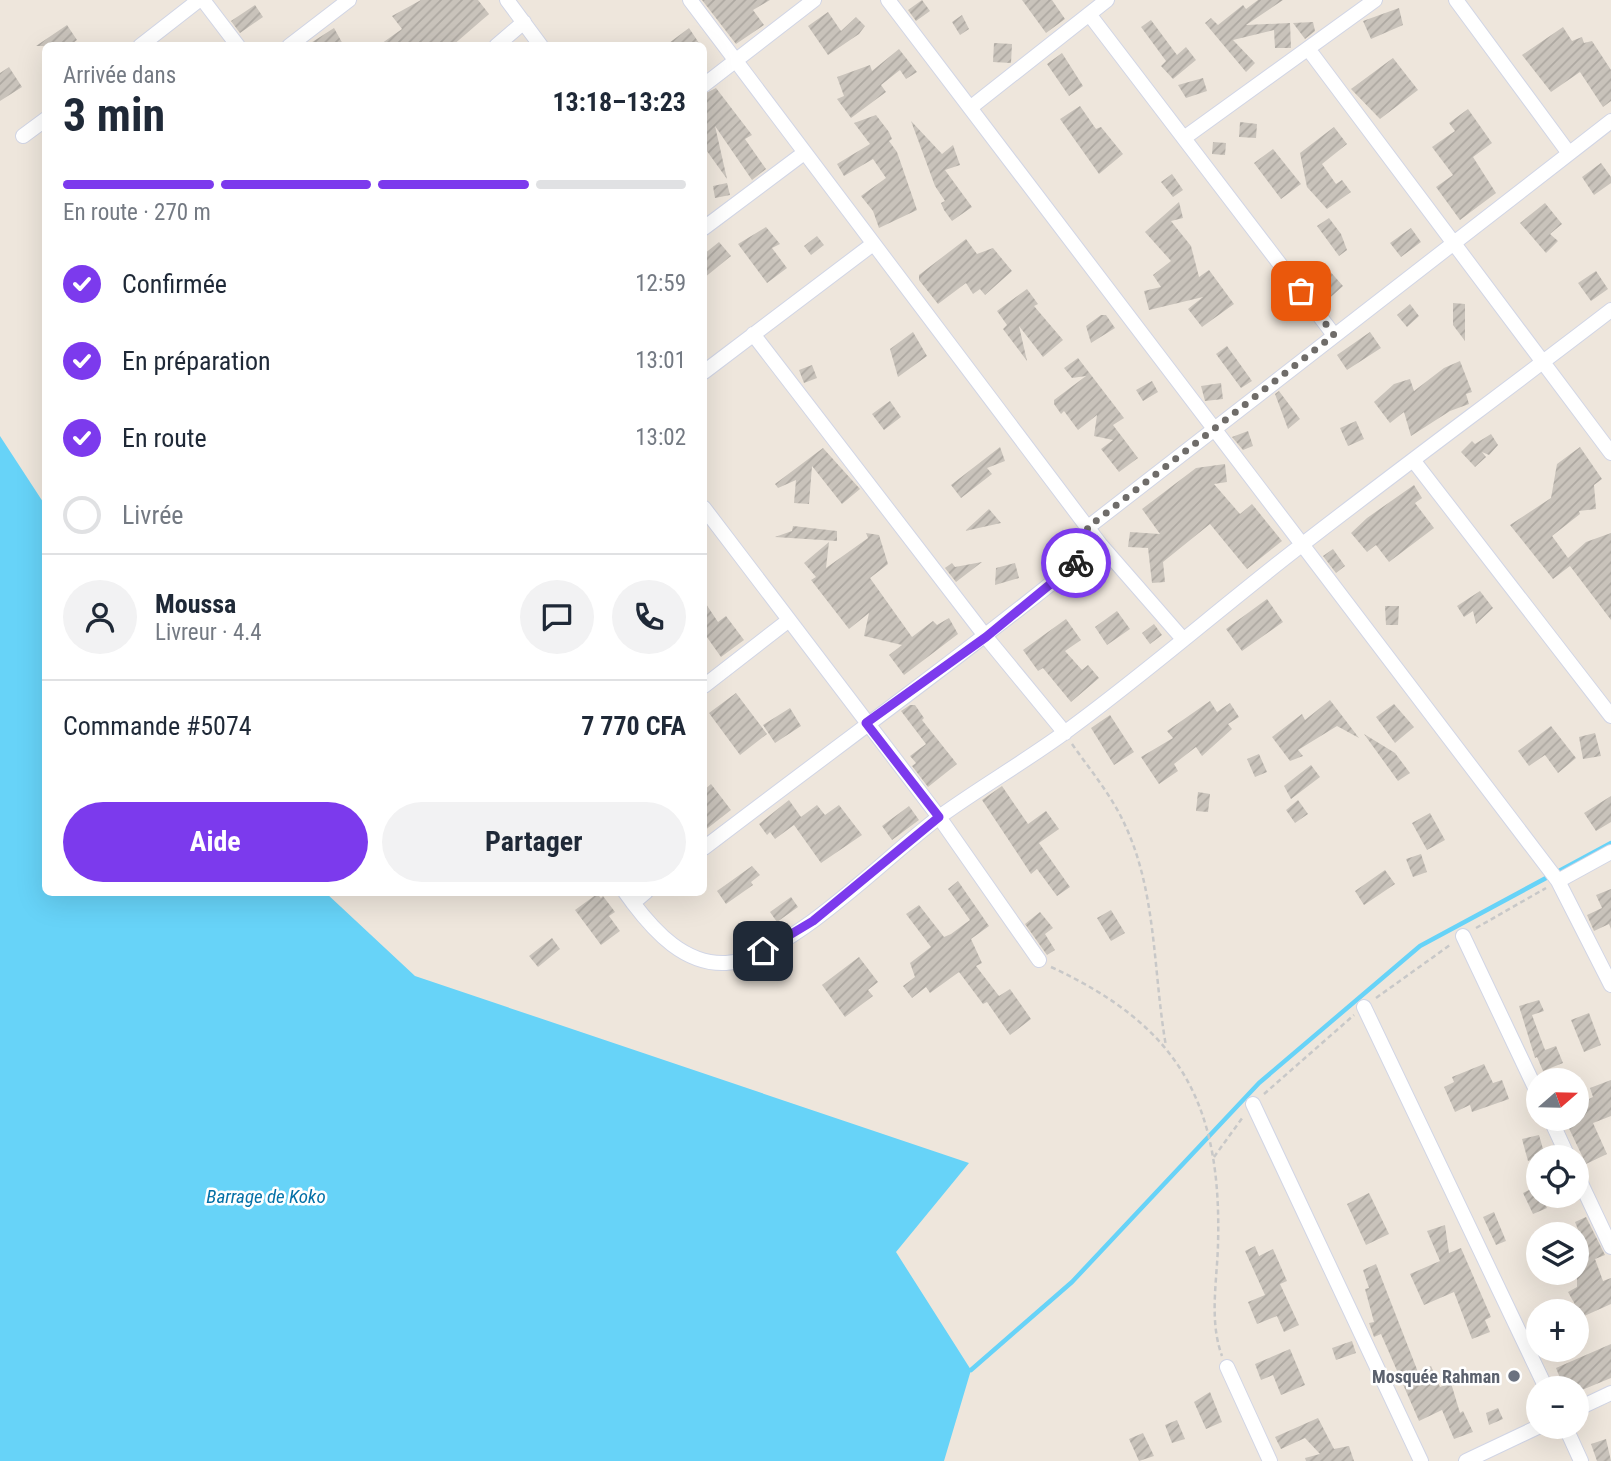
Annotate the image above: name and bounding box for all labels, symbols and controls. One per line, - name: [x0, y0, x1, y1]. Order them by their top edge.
- text: Arrivée dans: [63, 62, 176, 89]
- text: 13:18–13:23: [552, 87, 686, 117]
- text: 3 min: [63, 88, 165, 142]
- text: En route · 270 m: [63, 199, 211, 226]
- pin: [1271, 261, 1331, 321]
- icon: check: [63, 265, 101, 303]
- text: Confirmée: [122, 269, 227, 299]
- text: 12:59: [635, 270, 686, 297]
- icon: bag: [1282, 272, 1320, 310]
- icon: check: [63, 342, 101, 380]
- text: En préparation: [122, 346, 271, 376]
- text: 13:01: [635, 347, 686, 374]
- icon: check: [63, 419, 101, 457]
- text: En route: [122, 423, 207, 453]
- text: 13:02: [635, 424, 686, 451]
- text: Livrée: [122, 500, 184, 530]
- courier: [1041, 528, 1111, 598]
- icon: bike: [1057, 544, 1095, 582]
- button: person: [63, 580, 137, 654]
- button: chat: [520, 580, 594, 654]
- button: phone: [612, 580, 686, 654]
- text: Moussa: [155, 589, 236, 619]
- text: Livreur · 4.4: [155, 619, 262, 646]
- text: Commande #5074: [63, 711, 252, 741]
- text: 7 770 CFA: [581, 711, 686, 741]
- button: Aide: [63, 802, 368, 882]
- button: Partager: [382, 802, 686, 882]
- pin: [733, 921, 793, 981]
- icon: home: [744, 932, 782, 970]
- north arrow: [1526, 1068, 1589, 1130]
- map controls: [1526, 1068, 1589, 1439]
- button: locate: [1526, 1145, 1589, 1208]
- water label: Barrage de Koko: [206, 1185, 326, 1208]
- button: layers: [1526, 1222, 1589, 1285]
- button: +: [1526, 1299, 1589, 1362]
- place label: Mosquée Rahman: [1372, 1366, 1500, 1387]
- marker: Mosquée Rahman: [1506, 1368, 1522, 1384]
- button: −: [1526, 1376, 1589, 1439]

